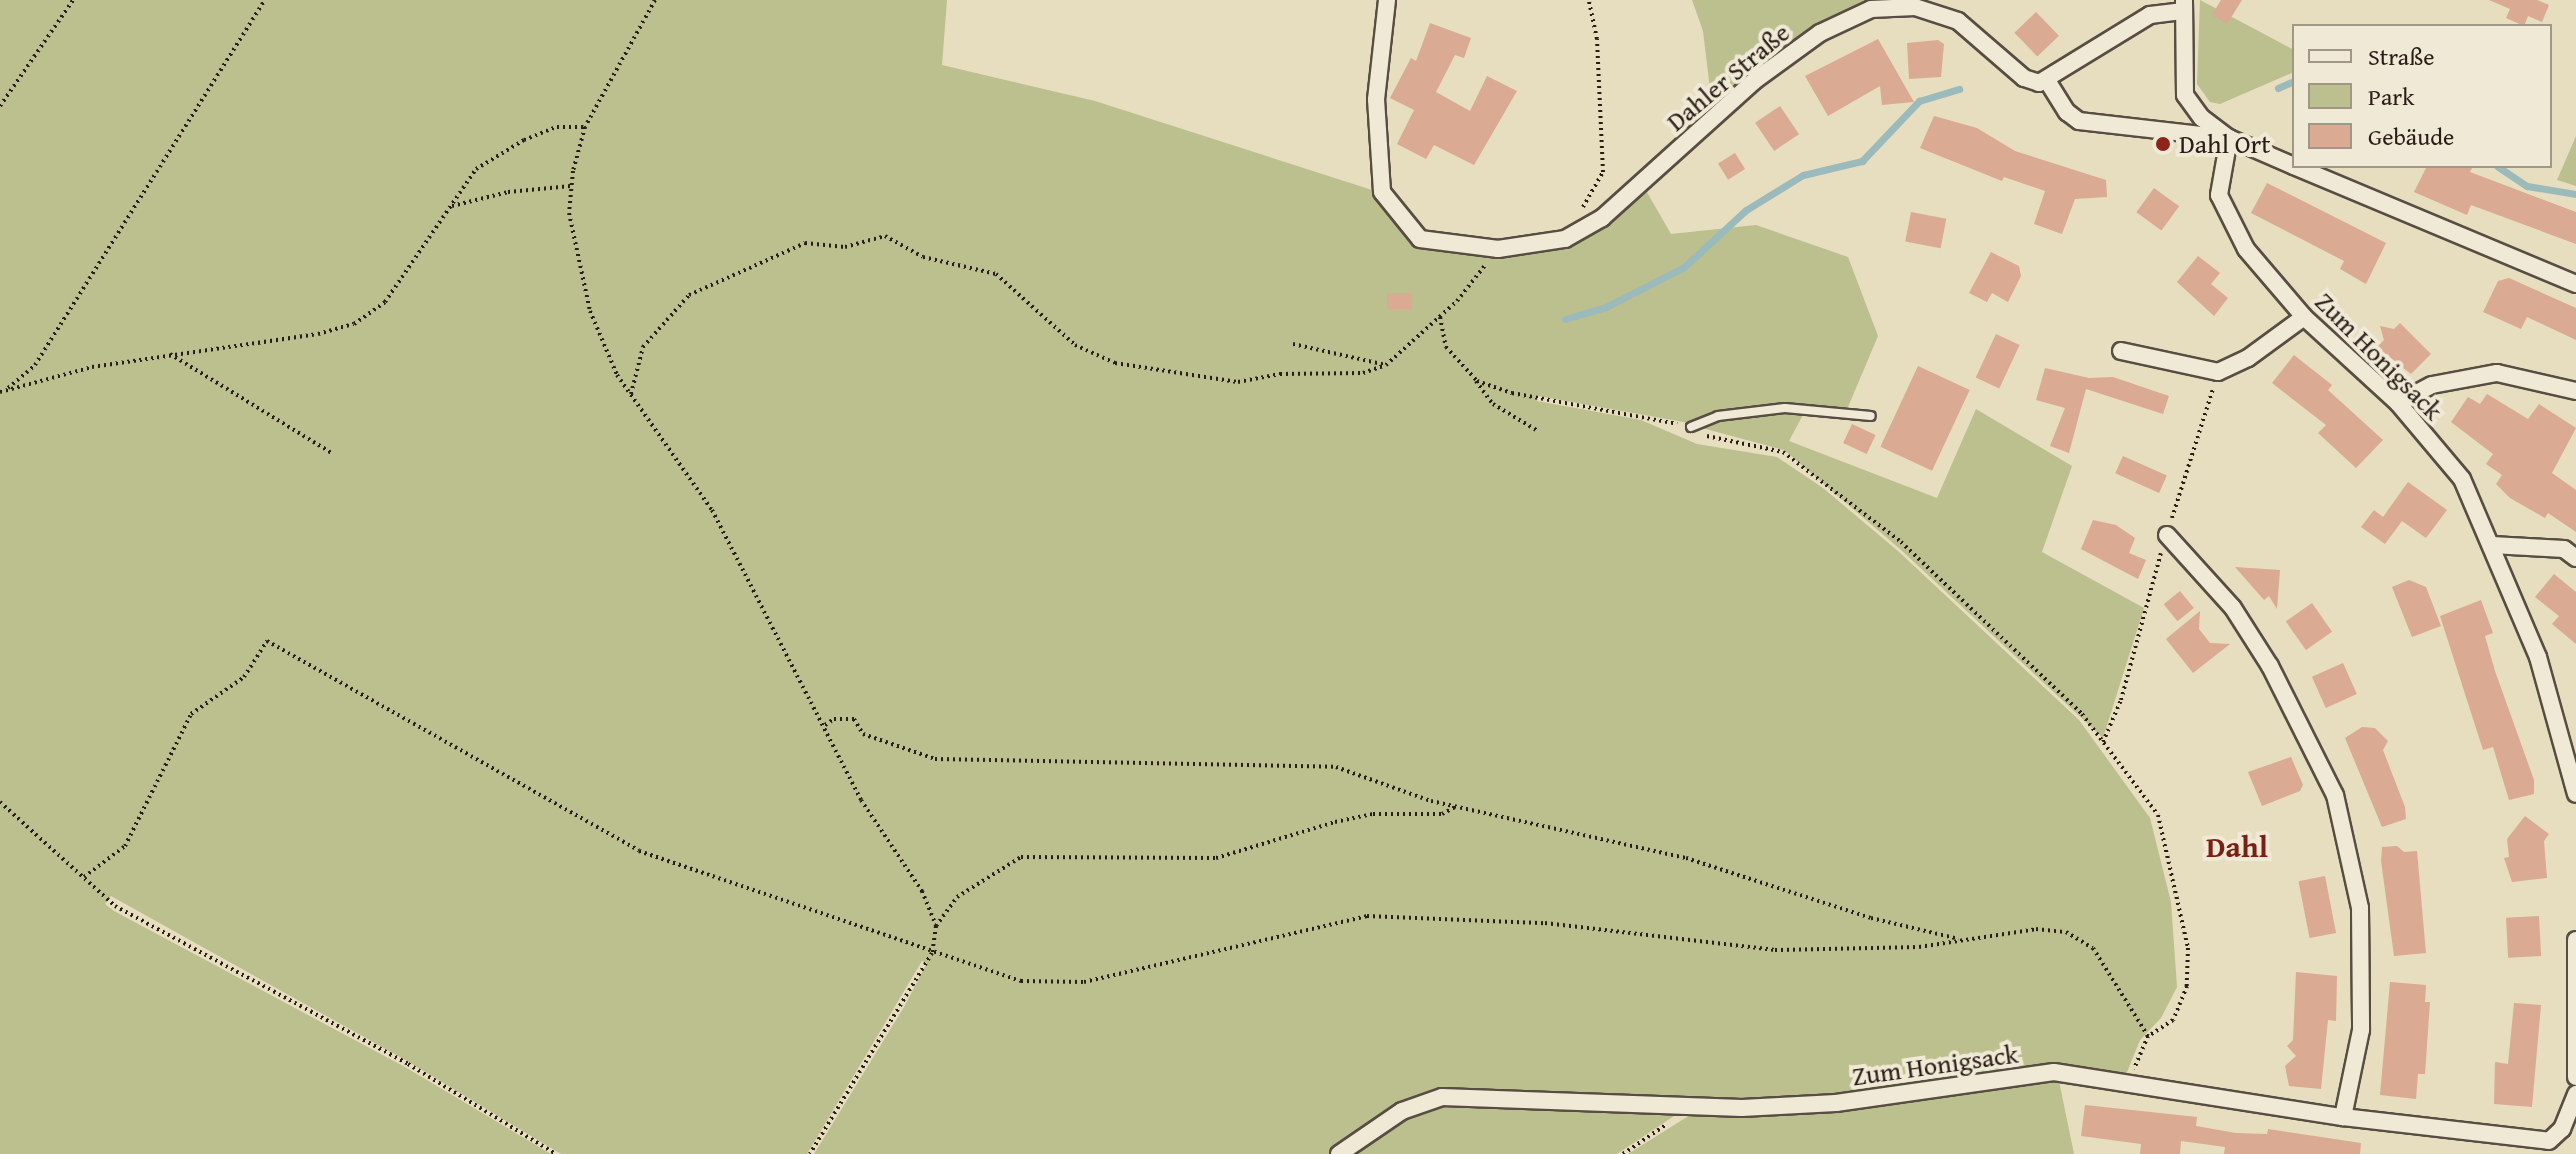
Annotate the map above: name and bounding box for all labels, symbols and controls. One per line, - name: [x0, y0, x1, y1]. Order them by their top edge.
- street label: Dahler Straße: [1660, 17, 1796, 137]
- legend: [2292, 24, 2552, 168]
- text: Straße: [2368, 39, 2435, 74]
- text: Park: [2368, 79, 2414, 114]
- text: Gebäude: [2368, 119, 2454, 154]
- place label: Dahl Ort: [2179, 128, 2270, 160]
- marker: Dahl Ort: [2154, 135, 2172, 153]
- street label: Zum Honigsack: [2309, 286, 2449, 426]
- district label: Dahl: [2206, 828, 2268, 864]
- street label: Zum Honigsack: [1850, 1038, 2020, 1092]

